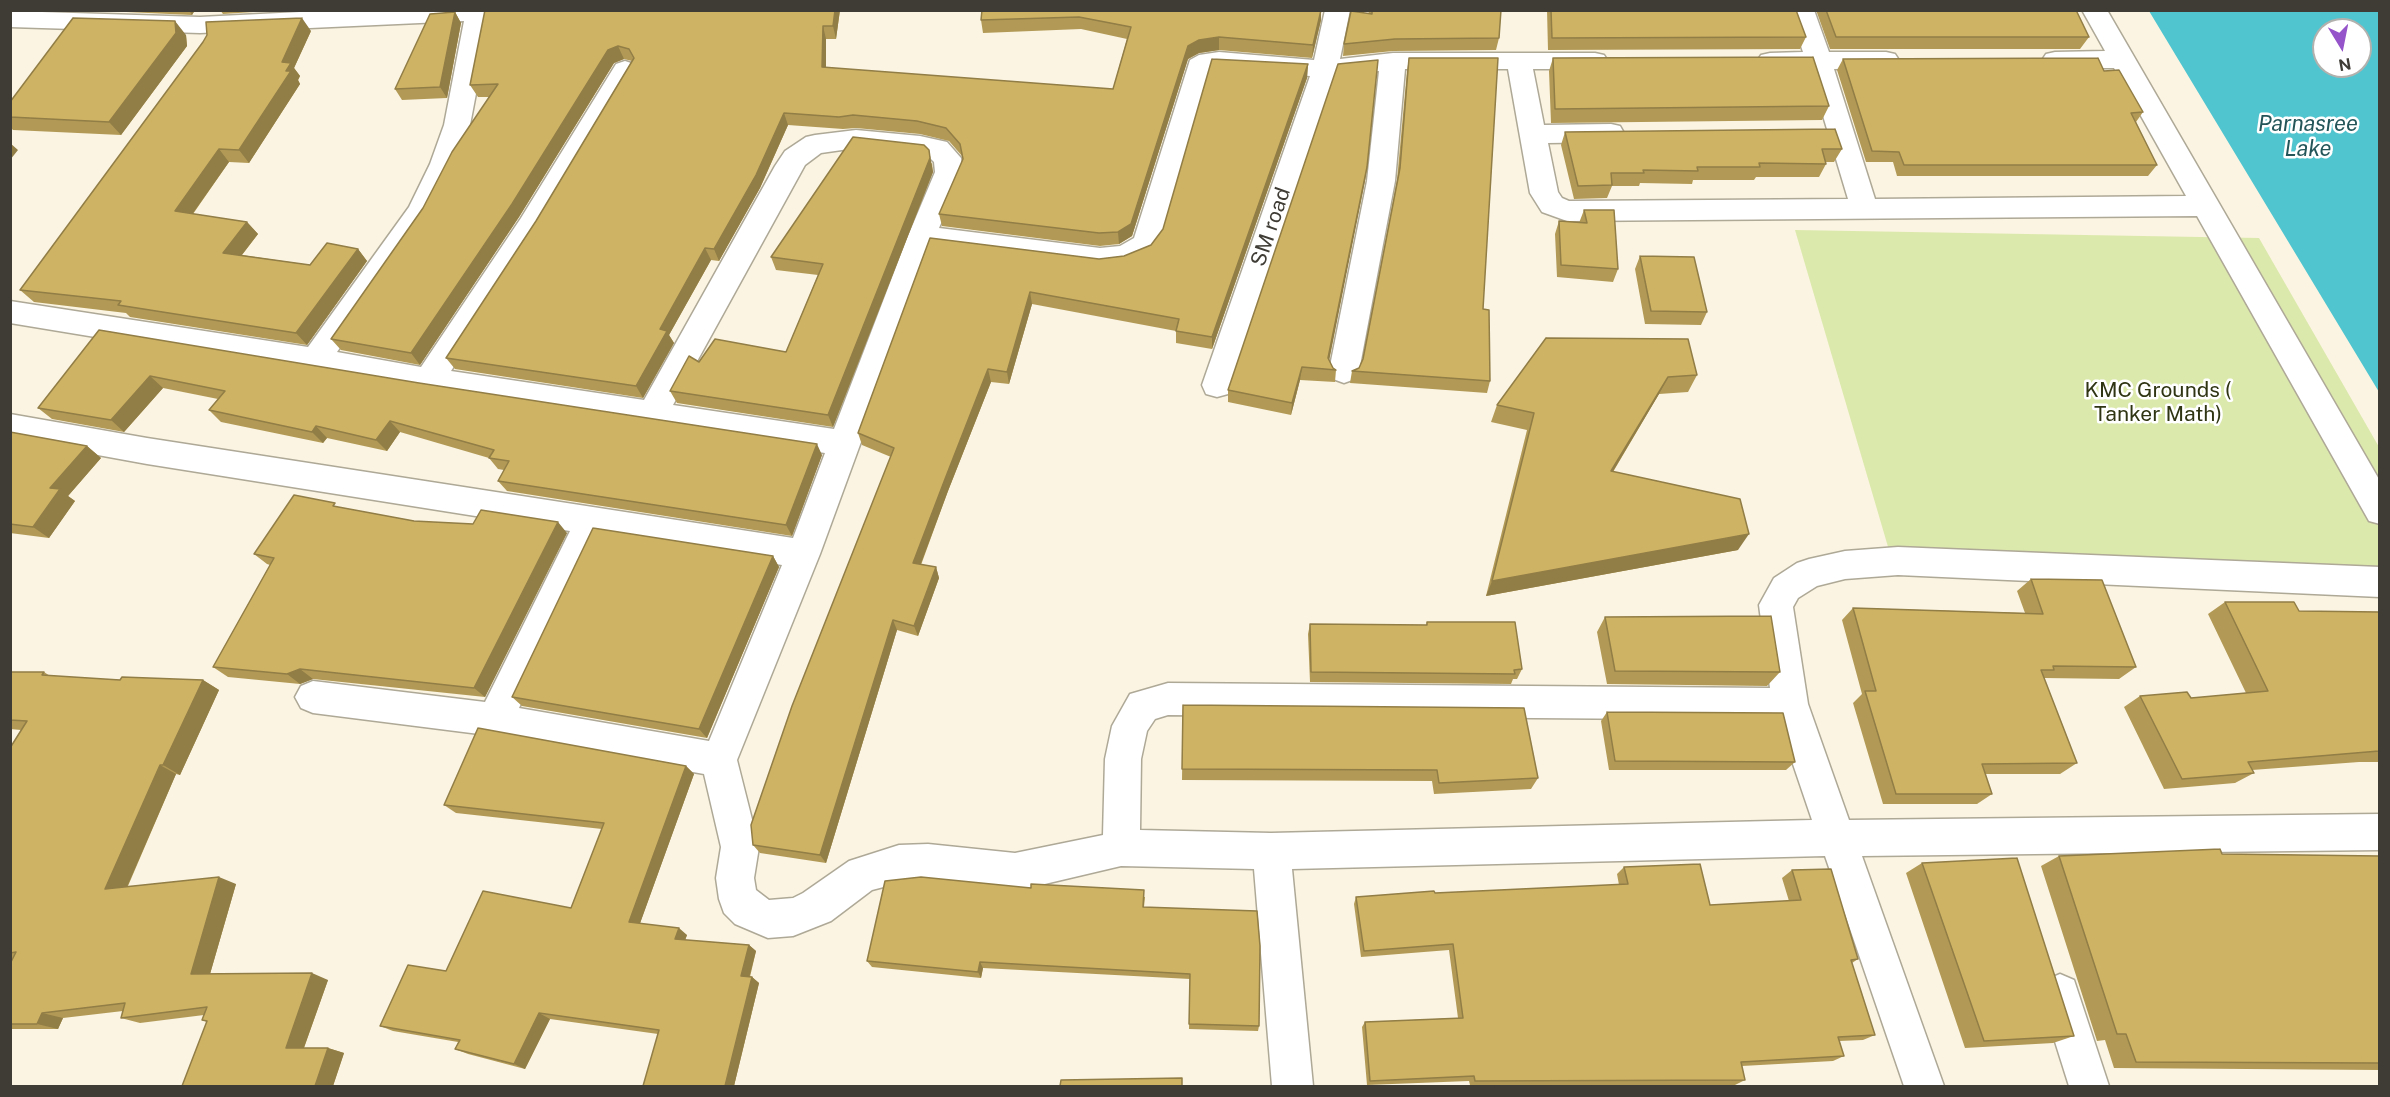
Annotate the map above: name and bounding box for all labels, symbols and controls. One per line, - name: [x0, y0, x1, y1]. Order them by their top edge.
- north arrow: [2312, 18, 2372, 78]
- text: N: [2337, 54, 2353, 75]
- water label: Parnasree Lake: [2258, 111, 2358, 162]
- street label: SM road: [1246, 184, 1296, 270]
- park label: KMC Grounds ( Tanker Math): [2085, 378, 2231, 428]

